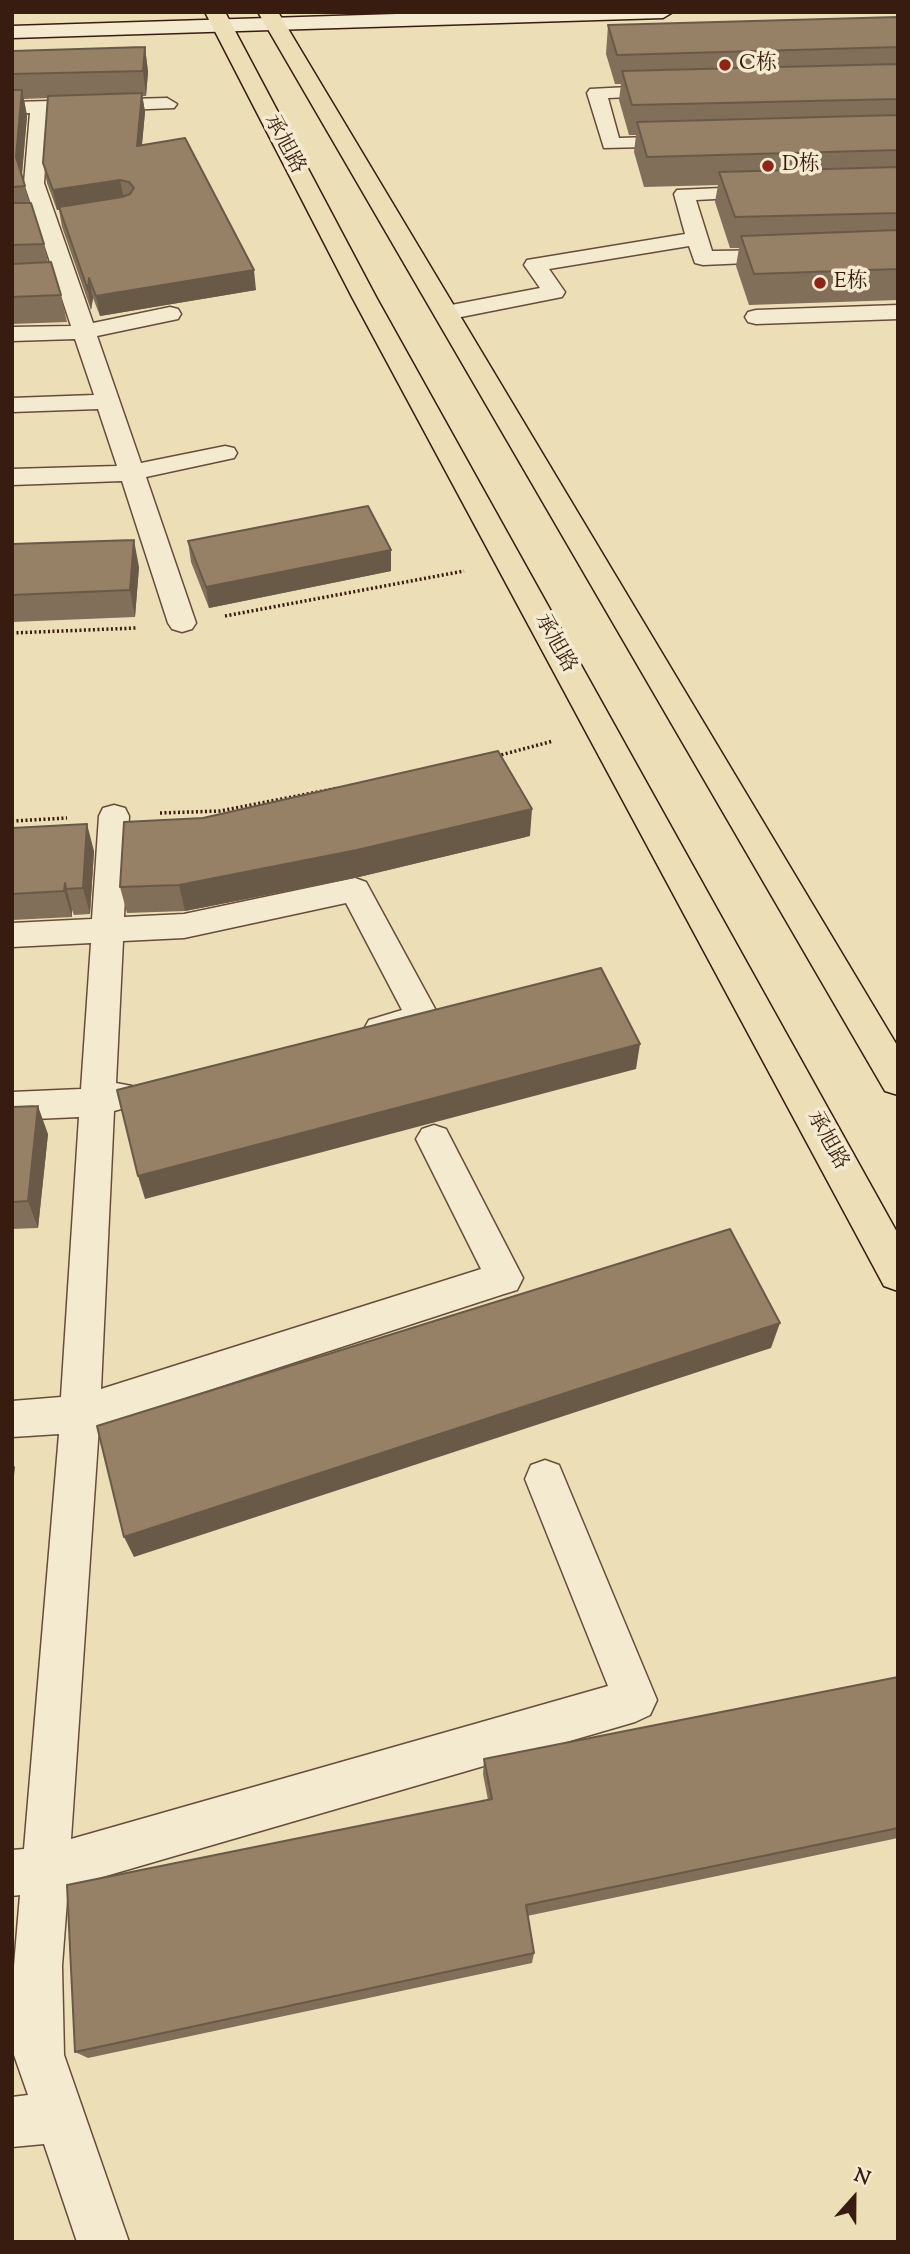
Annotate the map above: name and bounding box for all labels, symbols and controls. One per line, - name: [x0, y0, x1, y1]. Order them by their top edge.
- place label: C栋: [739, 52, 777, 78]
- marker: C栋: [717, 57, 733, 73]
- street label: 承旭路: [257, 111, 309, 179]
- place label: D栋: [782, 153, 820, 179]
- marker: D栋: [760, 158, 776, 174]
- place label: E栋: [834, 270, 868, 296]
- marker: E栋: [812, 275, 828, 291]
- street label: 承旭路: [528, 610, 580, 678]
- street label: 承旭路: [800, 1107, 852, 1175]
- north arrow: [819, 2163, 889, 2233]
- text: N: [850, 2163, 874, 2193]

